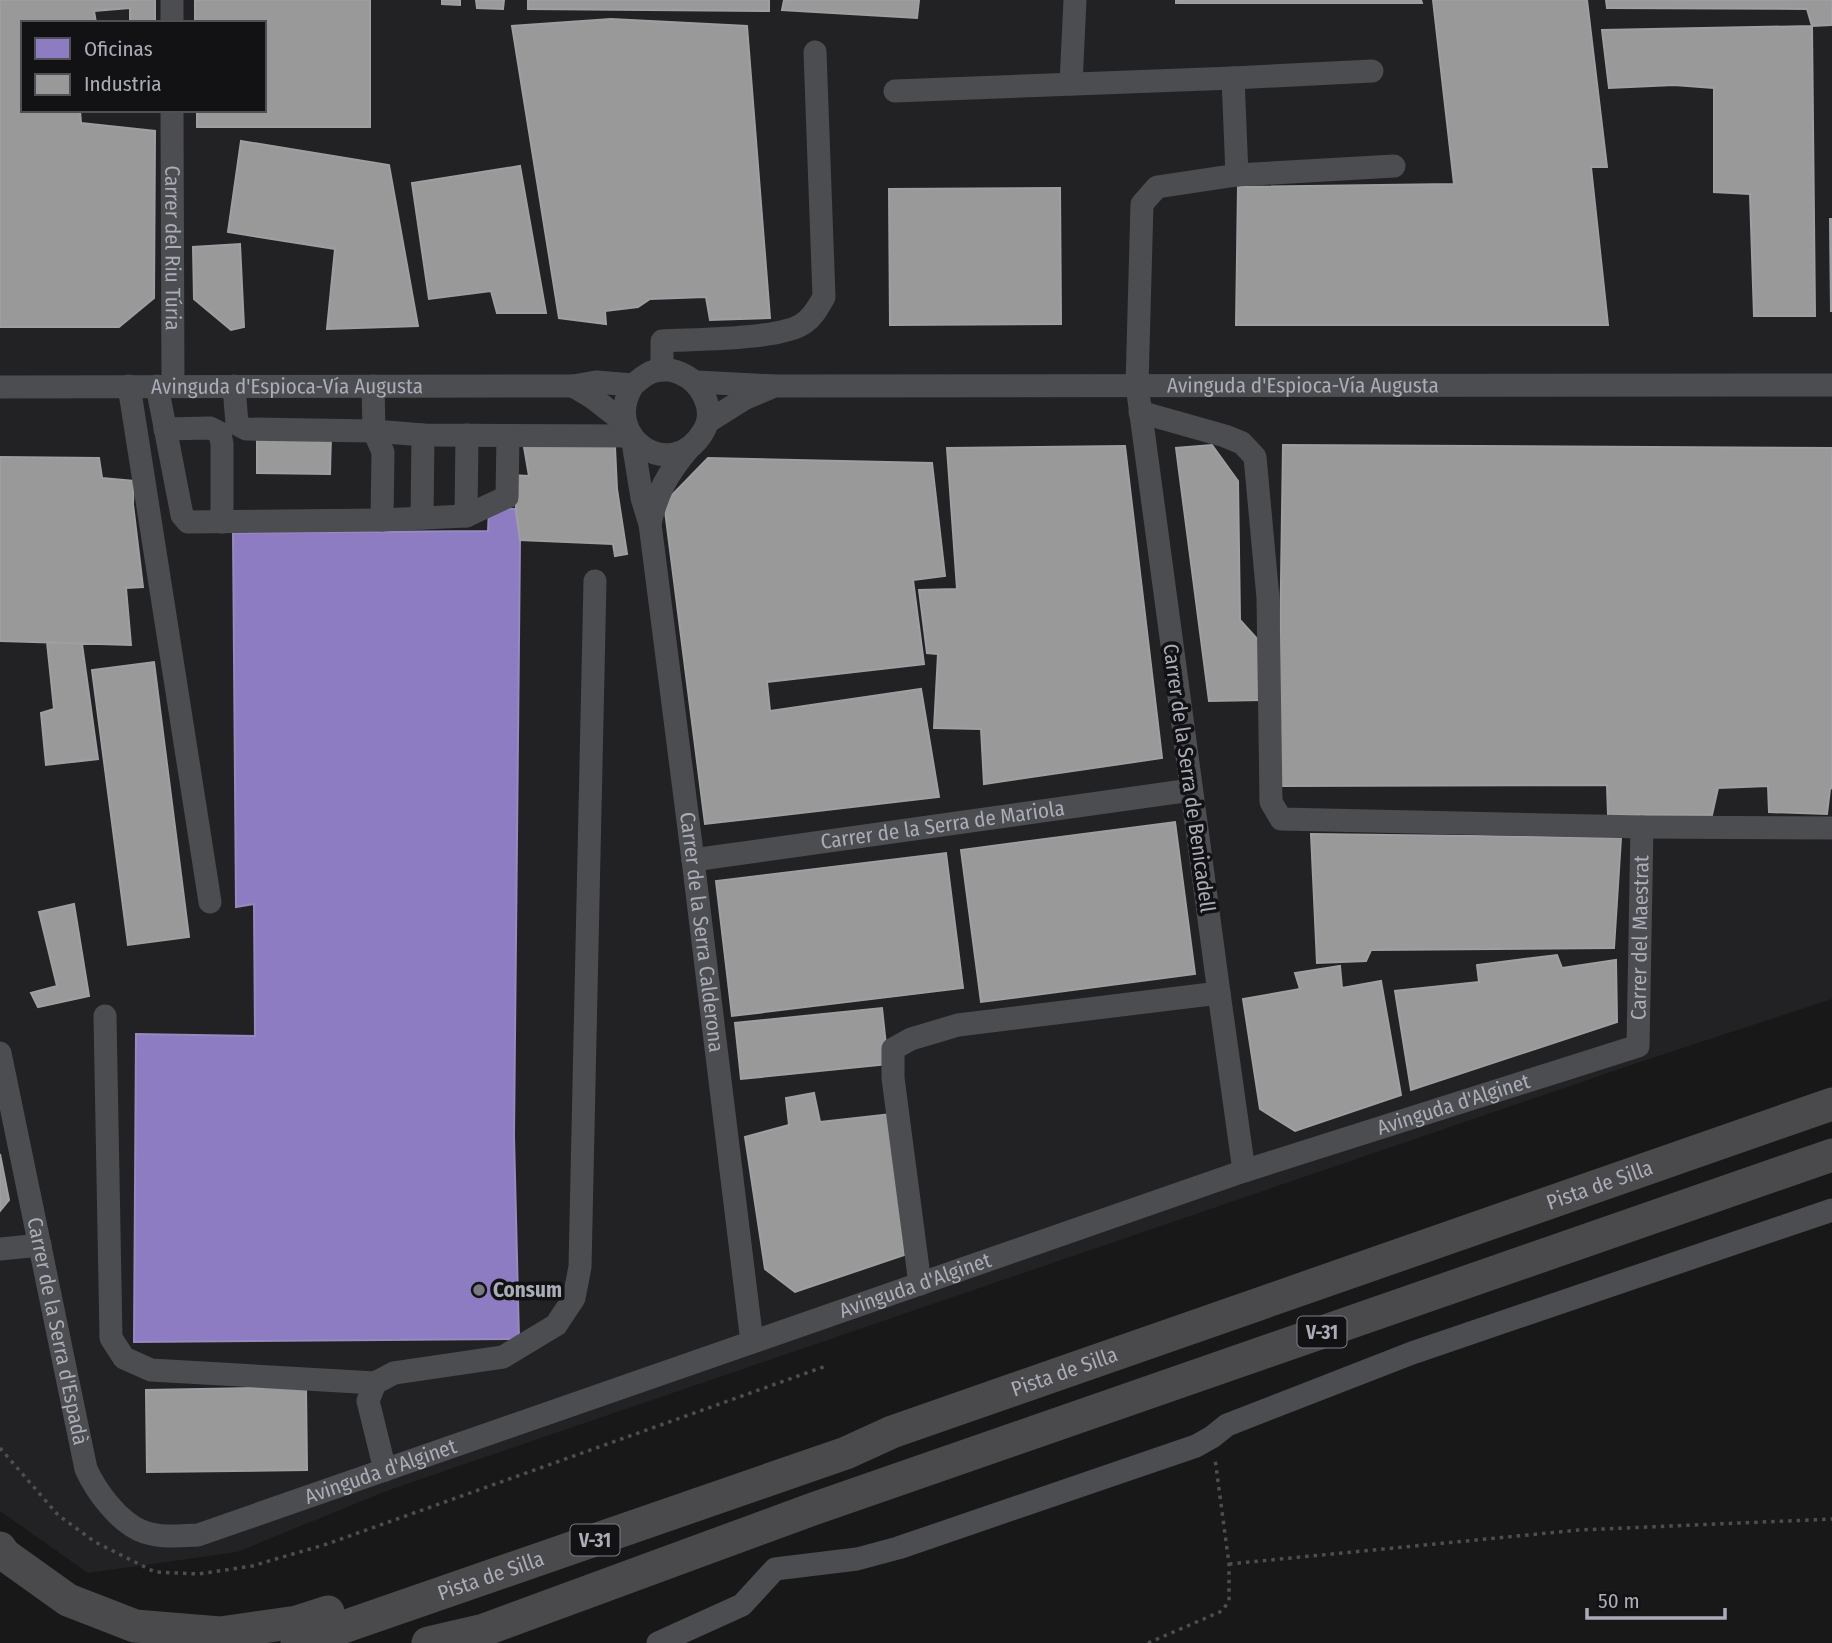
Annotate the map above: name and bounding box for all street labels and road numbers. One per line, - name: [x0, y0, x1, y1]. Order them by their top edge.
- street label: Carrer del Riu Túria: [159, 165, 186, 331]
- street label: Avinguda d'Espioca-Vía Augusta: [1167, 372, 1439, 399]
- street label: Avinguda d'Espioca-Vía Augusta: [151, 373, 423, 400]
- street label: Carrer de la Serra de Benicadell: [1157, 642, 1221, 915]
- street label: Carrer de la Serra de Mariola: [819, 795, 1066, 855]
- street label: Carrer de la Serra Calderona: [674, 811, 729, 1054]
- street label: Carrer del Maestrat: [1625, 855, 1654, 1020]
- street label: Avinguda d'Alginet: [1374, 1068, 1533, 1141]
- street label: Pista de Silla: [1543, 1155, 1656, 1216]
- street label: Carrer de la Serra d'Espadà: [21, 1215, 94, 1447]
- street label: Avinguda d'Alginet: [836, 1247, 995, 1324]
- road number: V-31: [1298, 1316, 1346, 1348]
- street label: Pista de Silla: [1008, 1341, 1121, 1402]
- street label: Avinguda d'Alginet: [301, 1433, 460, 1510]
- road number: V-31: [570, 1524, 620, 1556]
- street label: Pista de Silla: [434, 1546, 547, 1606]

